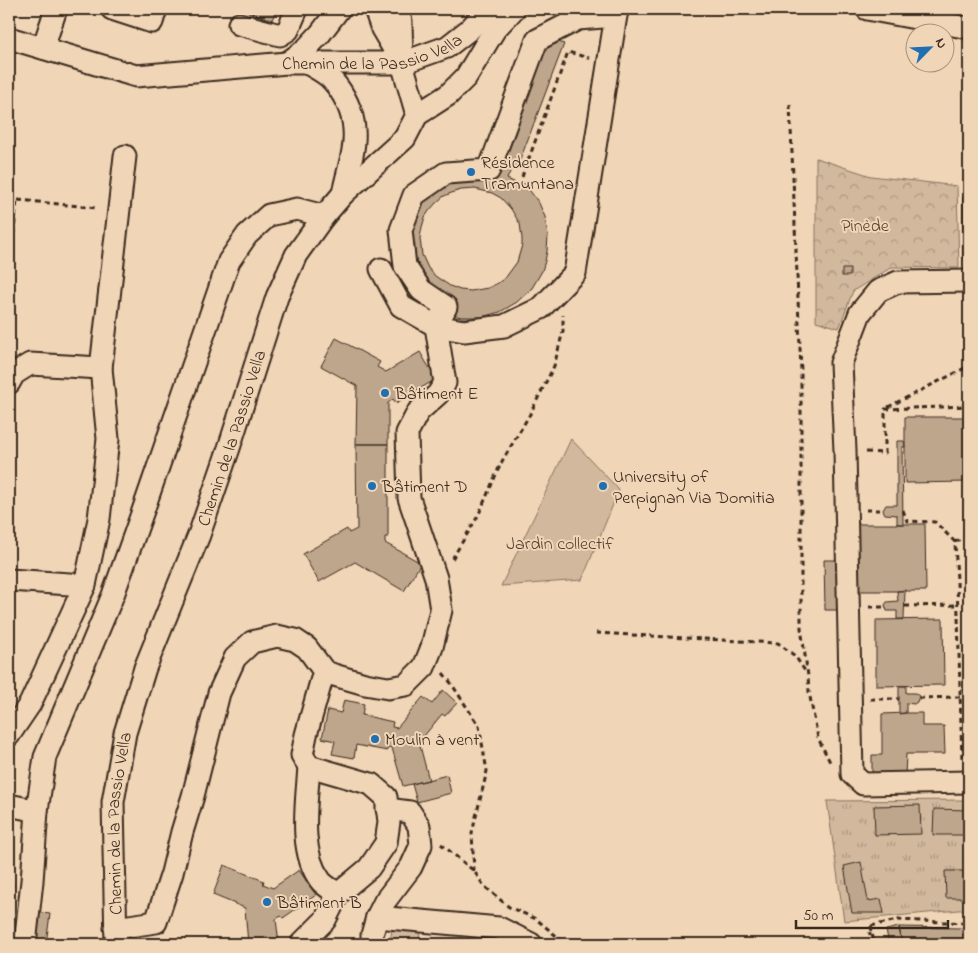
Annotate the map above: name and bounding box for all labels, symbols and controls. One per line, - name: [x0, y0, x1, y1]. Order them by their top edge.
- north arrow: [906, 22, 956, 72]
- street label: Chemin de la Passio Vella: [281, 28, 469, 78]
- text: N: [929, 35, 952, 52]
- place label: Résidence Tramuntana: [481, 151, 574, 198]
- marker: Résidence Tramuntana: [465, 166, 477, 178]
- park label: Pinède: [841, 214, 890, 240]
- street label: Chemin de la Passio Vella: [192, 347, 274, 530]
- place label: Bâtiment E: [394, 382, 479, 408]
- marker: Bâtiment E: [379, 387, 391, 399]
- place label: University of Perpignan Via Domitia: [613, 465, 775, 513]
- place label: Bâtiment D: [381, 475, 468, 501]
- marker: Bâtiment D: [366, 480, 378, 492]
- marker: University of Perpignan Via Domitia: [597, 480, 609, 492]
- park label: Jardin collectif: [506, 532, 614, 558]
- place label: Moulin à vent: [385, 728, 479, 754]
- street label: Chemin de la Passio Vella: [102, 730, 140, 915]
- marker: Moulin à vent: [369, 733, 381, 745]
- place label: Bâtiment B: [276, 891, 362, 917]
- marker: Bâtiment B: [261, 896, 273, 908]
- scale bar: [796, 898, 948, 930]
- text: 50 m: [803, 905, 834, 927]

